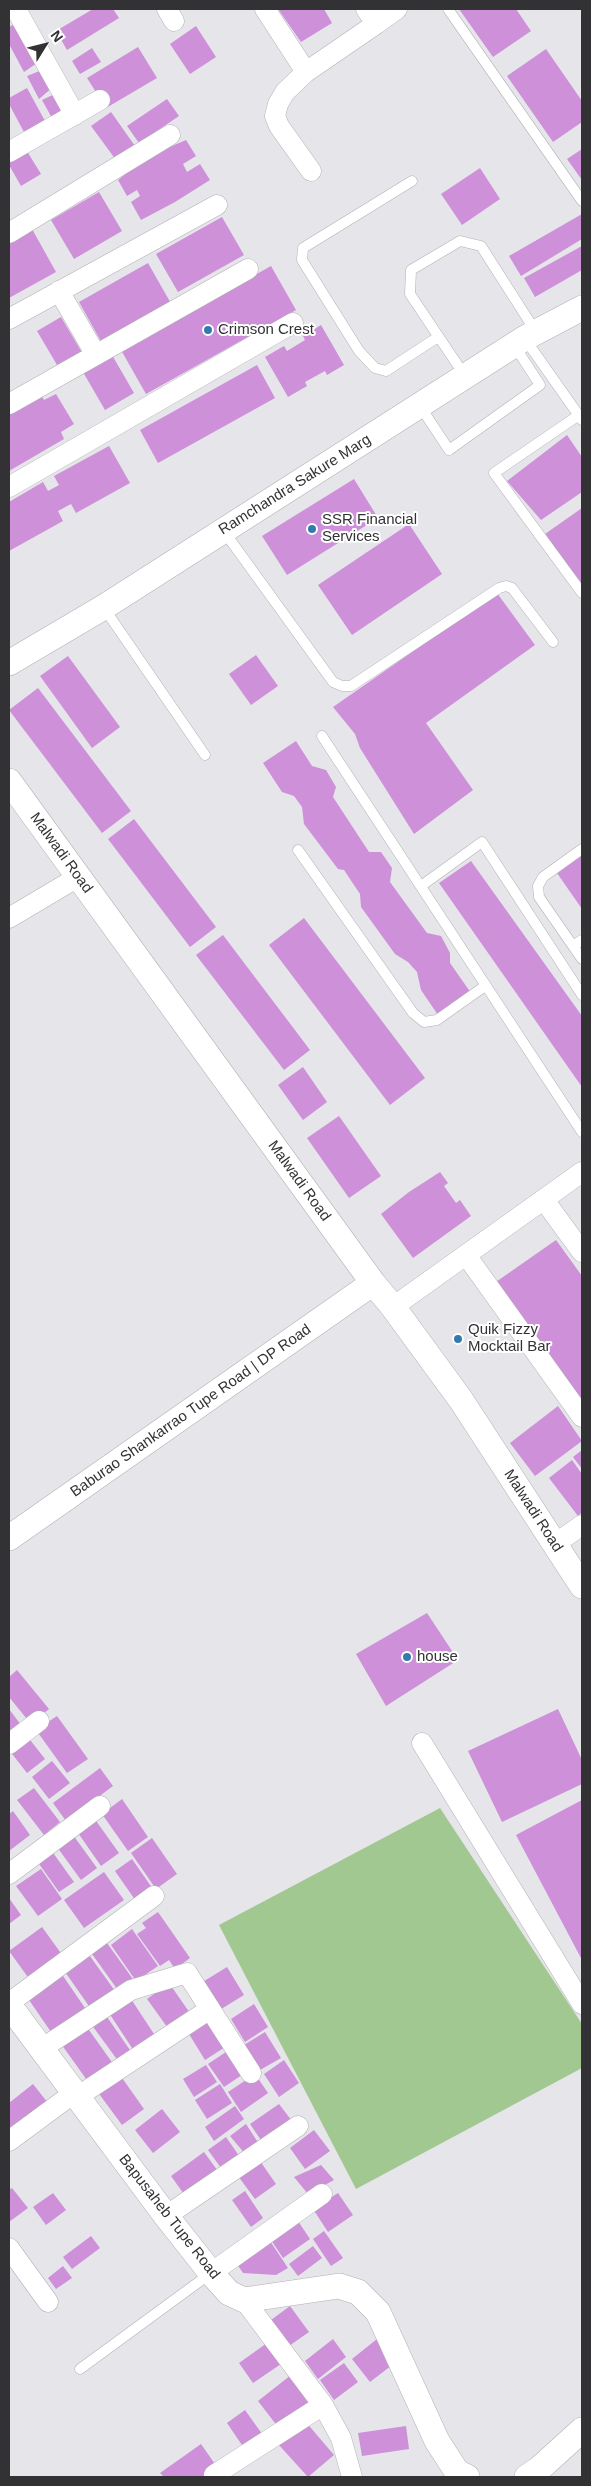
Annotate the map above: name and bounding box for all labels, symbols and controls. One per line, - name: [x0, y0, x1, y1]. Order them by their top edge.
- north arrow: [20, 20, 70, 70]
- text: N: [48, 27, 67, 45]
- place label: Crimson Crest: [218, 321, 314, 339]
- marker: Crimson Crest: [202, 324, 214, 336]
- street label: Ramchandra Sakure Marg: [216, 431, 374, 539]
- place label: SSR Financial Services: [322, 511, 417, 546]
- marker: SSR Financial Services: [306, 523, 318, 535]
- street label: Malwadi Road: [26, 809, 96, 897]
- street label: Malwadi Road: [264, 1137, 334, 1225]
- street label: Baburao Shankarrao Tupe Road | DP Road: [67, 1321, 315, 1501]
- place label: Quik Fizzy Mocktail Bar: [468, 1321, 551, 1356]
- marker: Quik Fizzy Mocktail Bar: [452, 1333, 464, 1345]
- street label: Malwadi Road: [500, 1466, 566, 1556]
- place label: house: [417, 1648, 458, 1666]
- marker: house: [401, 1651, 413, 1663]
- street label: Bapusaheb Tupe Road: [115, 2151, 223, 2283]

